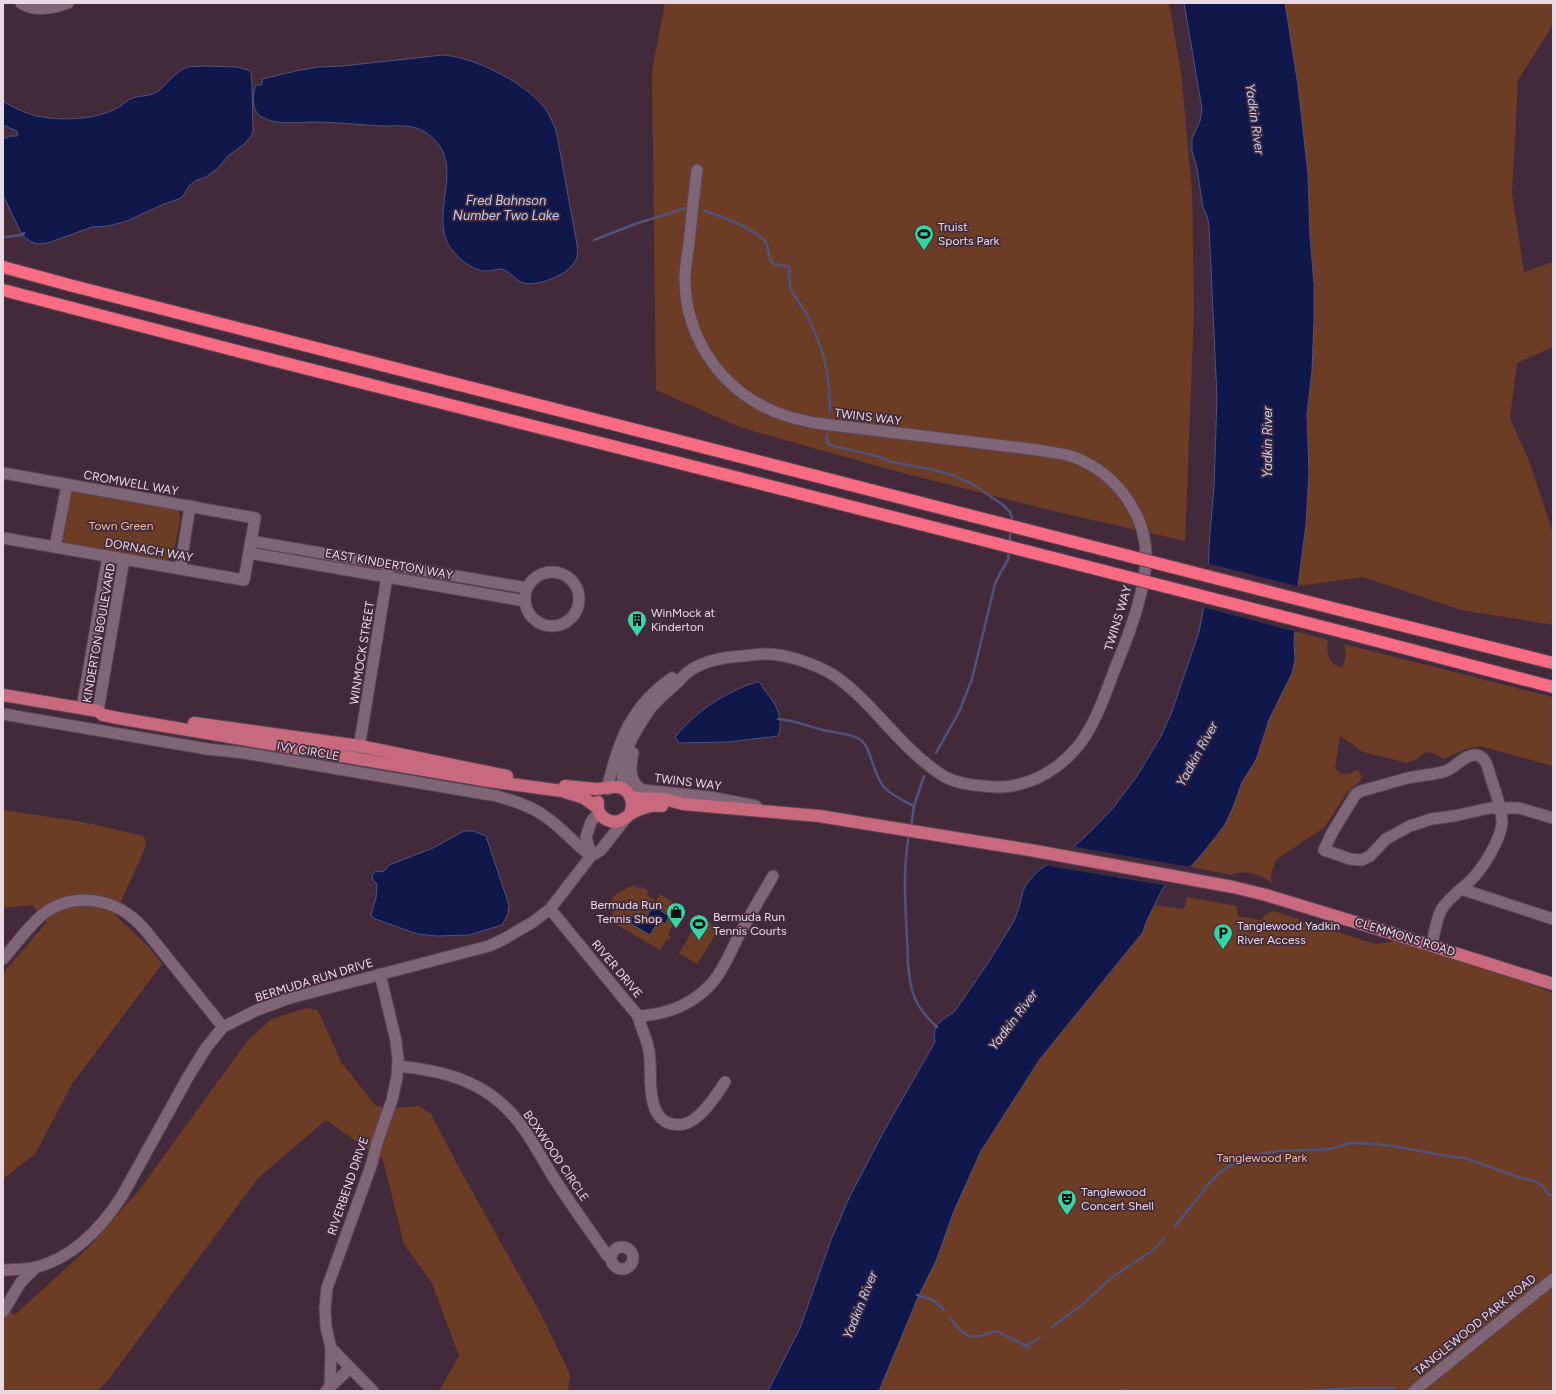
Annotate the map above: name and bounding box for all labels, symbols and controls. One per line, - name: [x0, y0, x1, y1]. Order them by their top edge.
- water label: Yadkin River: [1243, 83, 1267, 156]
- water label: Fred Bahnson Number Two Lake: [453, 193, 559, 223]
- place label: Truist Sports Park: [938, 220, 1000, 248]
- sports icon: Truist Sports Park: [913, 223, 935, 251]
- street label: TWINS WAY: [834, 406, 903, 428]
- water label: Yadkin River: [1260, 406, 1275, 478]
- street label: CROMWELL WAY: [82, 468, 180, 498]
- park label: Town Green: [89, 519, 154, 533]
- street label: DORNACH WAY: [104, 535, 195, 565]
- street label: EAST KINDERTON WAY: [324, 546, 455, 582]
- street label: KINDERTON BOULEVARD: [80, 562, 118, 704]
- street label: TWINS WAY: [1101, 583, 1135, 652]
- street label: WINMOCK STREET: [347, 600, 377, 706]
- place label: WinMock at Kinderton: [651, 606, 716, 634]
- building icon: WinMock at Kinderton: [626, 609, 648, 637]
- water label: Yadkin River: [1173, 719, 1221, 789]
- street label: IVY CIRCLE: [276, 739, 340, 763]
- street label: TWINS WAY: [654, 771, 723, 793]
- place label: Bermuda Run Tennis Shop: [590, 898, 662, 926]
- shop icon: Bermuda Run Tennis Shop: [665, 901, 687, 929]
- place label: Bermuda Run Tennis Courts: [713, 910, 787, 938]
- sports icon: Bermuda Run Tennis Courts: [688, 913, 710, 941]
- street label: CLEMMONS ROAD: [1353, 915, 1457, 959]
- place label: Tanglewood Yadkin River Access: [1237, 919, 1340, 947]
- parking icon: Tanglewood Yadkin River Access: [1212, 922, 1234, 950]
- street label: RIVER DRIVE: [589, 937, 645, 1001]
- street label: BERMUDA RUN DRIVE: [253, 955, 375, 1005]
- water label: Yadkin River: [986, 986, 1041, 1053]
- street label: BOXWOOD CIRCLE: [520, 1108, 592, 1204]
- street label: RIVERBEND DRIVE: [325, 1135, 371, 1237]
- park label: Tanglewood Park: [1217, 1151, 1308, 1165]
- place label: Tanglewood Concert Shell: [1081, 1185, 1154, 1213]
- theatre icon: Tanglewood Concert Shell: [1056, 1188, 1078, 1216]
- water label: Yadkin River: [840, 1269, 881, 1341]
- street label: TANGLEWOOD PARK ROAD: [1411, 1271, 1539, 1379]

